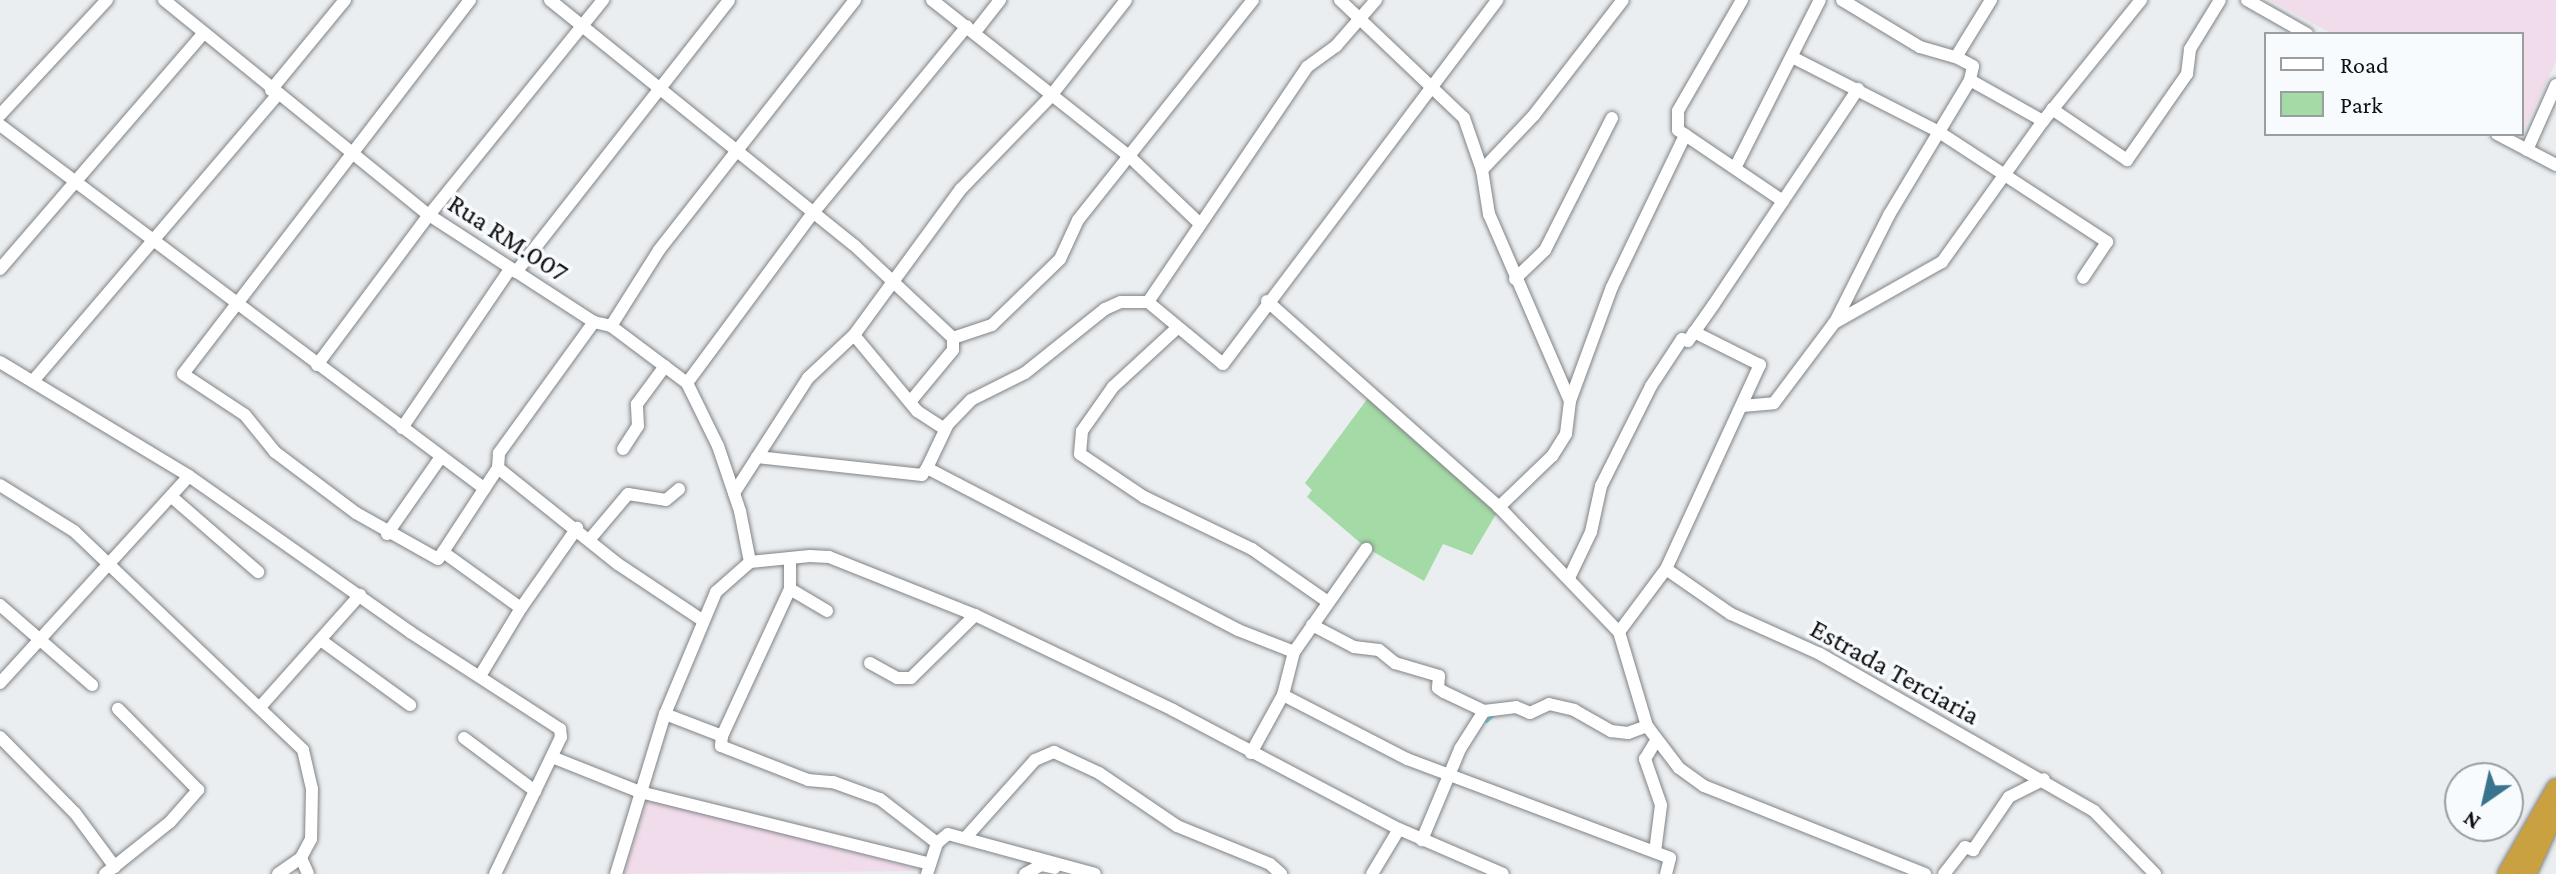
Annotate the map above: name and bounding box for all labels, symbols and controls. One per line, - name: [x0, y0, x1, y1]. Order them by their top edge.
- legend: [2264, 32, 2524, 136]
- text: Road: [2340, 51, 2389, 78]
- text: Park: [2340, 91, 2383, 118]
- street label: Rua RM.007: [442, 187, 574, 289]
- street label: Estrada Terciaria: [1804, 612, 1986, 732]
- north arrow: [2444, 762, 2524, 842]
- text: N: [2458, 806, 2485, 835]

